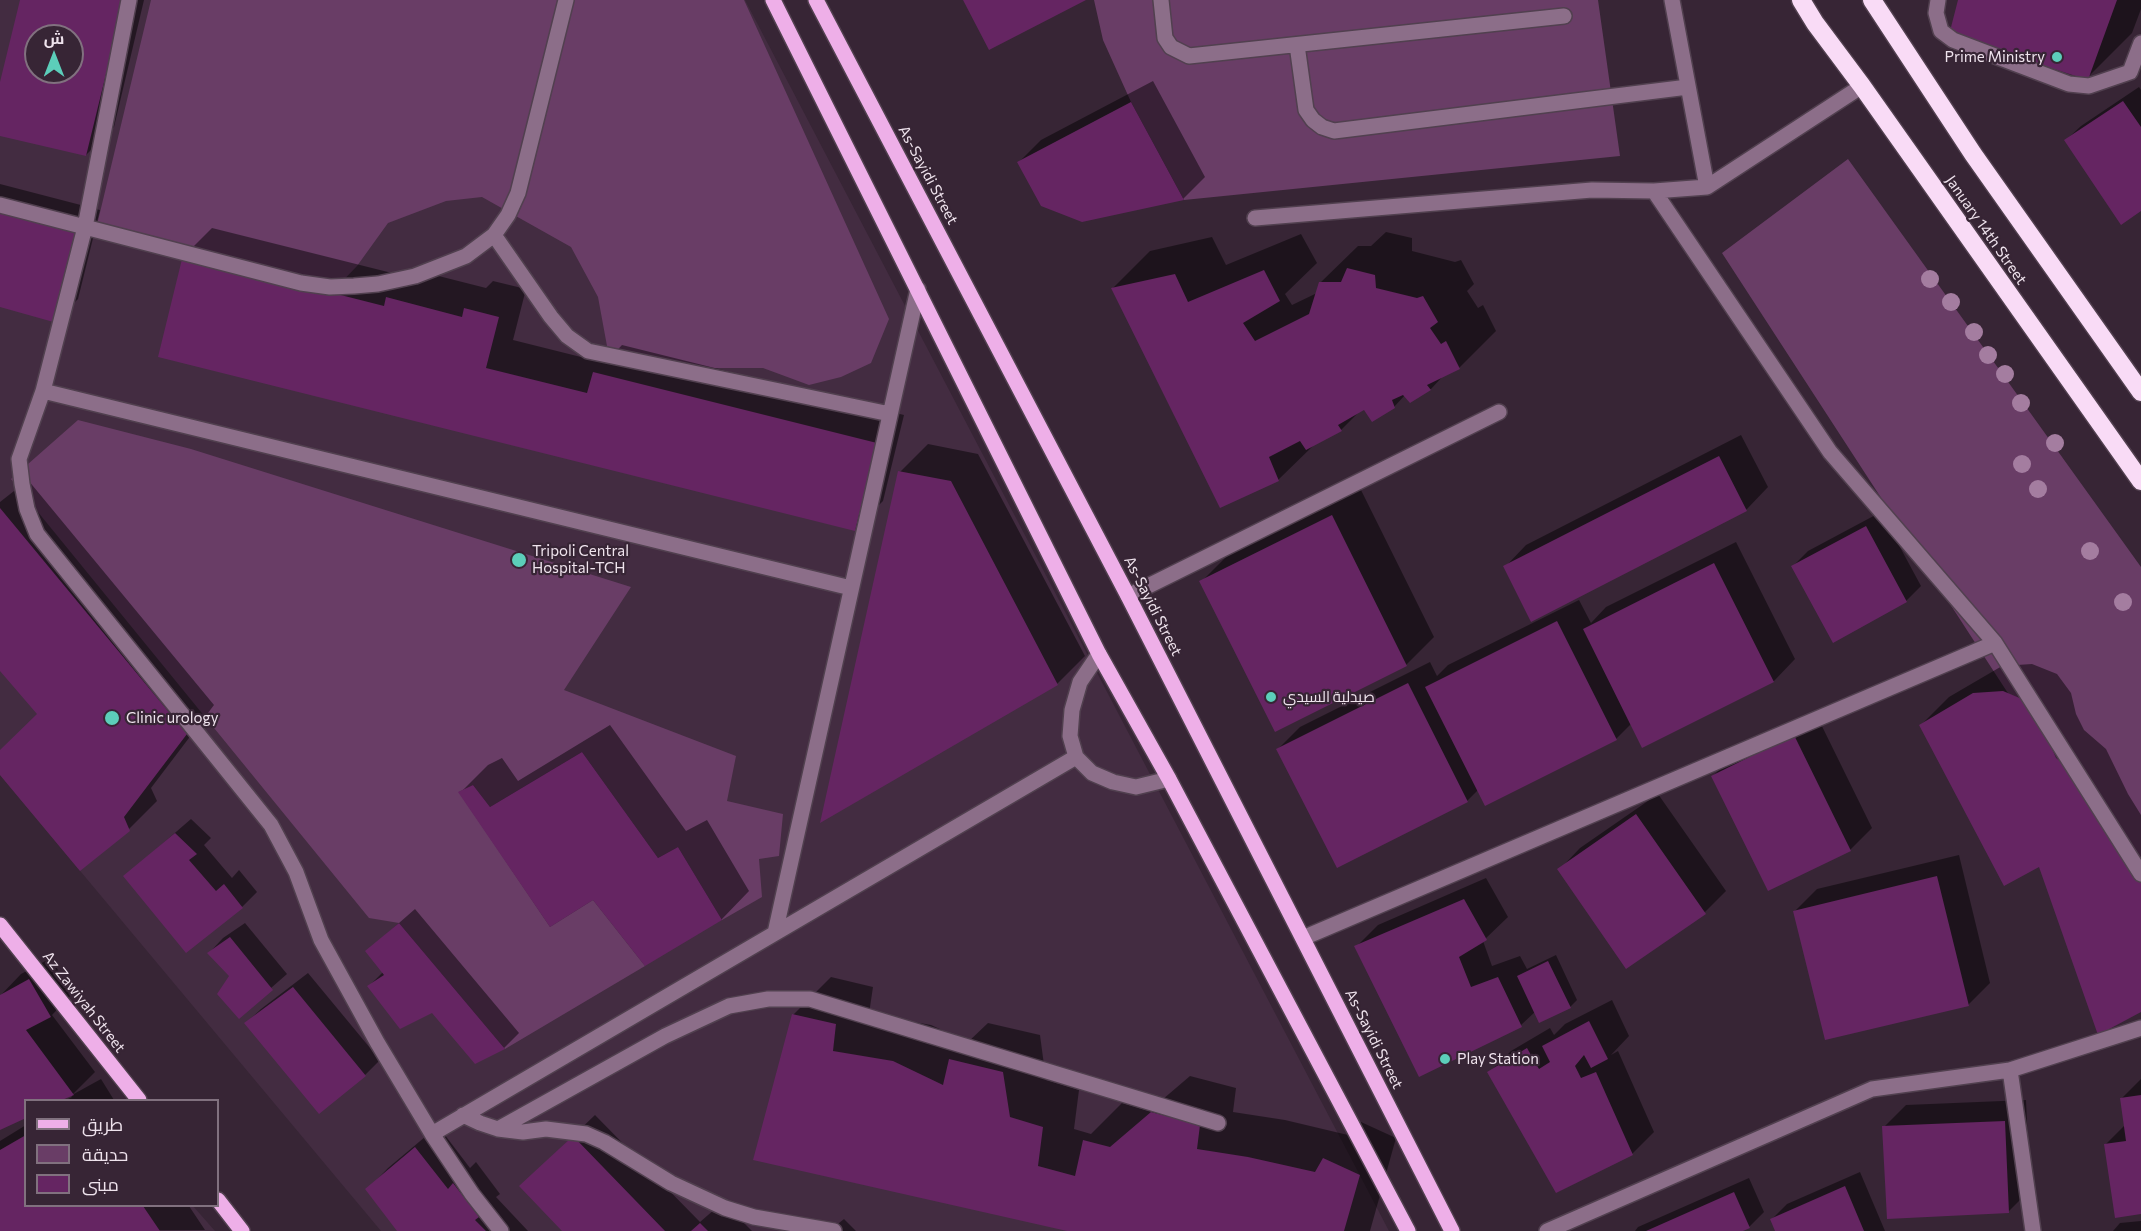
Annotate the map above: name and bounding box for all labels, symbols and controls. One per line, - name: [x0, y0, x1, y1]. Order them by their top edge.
- north arrow: [24, 24, 84, 84]
- text: ش: [44, 28, 64, 47]
- place label: Prime Ministry: [1945, 48, 2045, 66]
- marker: Prime Ministry: [2050, 50, 2064, 64]
- street label: As-Sayidi Street: [894, 122, 962, 228]
- street label: January 14th Street: [1942, 172, 2030, 288]
- place label: Tripoli Central Hospital-TCH: [532, 542, 629, 577]
- marker: Tripoli Central Hospital-TCH: [510, 551, 528, 569]
- street label: As-Sayidi Street: [1120, 553, 1186, 659]
- place label: صيدلية السيدي: [1283, 688, 1375, 706]
- marker: صيدلية السيدي: [1264, 690, 1278, 704]
- marker: Clinic urology: [103, 709, 121, 727]
- place label: Clinic urology: [126, 709, 218, 727]
- street label: Az Zawiyah Street: [39, 948, 129, 1056]
- street label: As-Sayidi Street: [1341, 986, 1407, 1092]
- place label: Play Station: [1457, 1050, 1539, 1068]
- marker: Play Station: [1438, 1052, 1452, 1066]
- legend: [24, 1099, 219, 1207]
- text: طريق: [82, 1113, 123, 1135]
- text: حديقة: [82, 1143, 128, 1165]
- text: مبنى: [82, 1173, 119, 1195]

